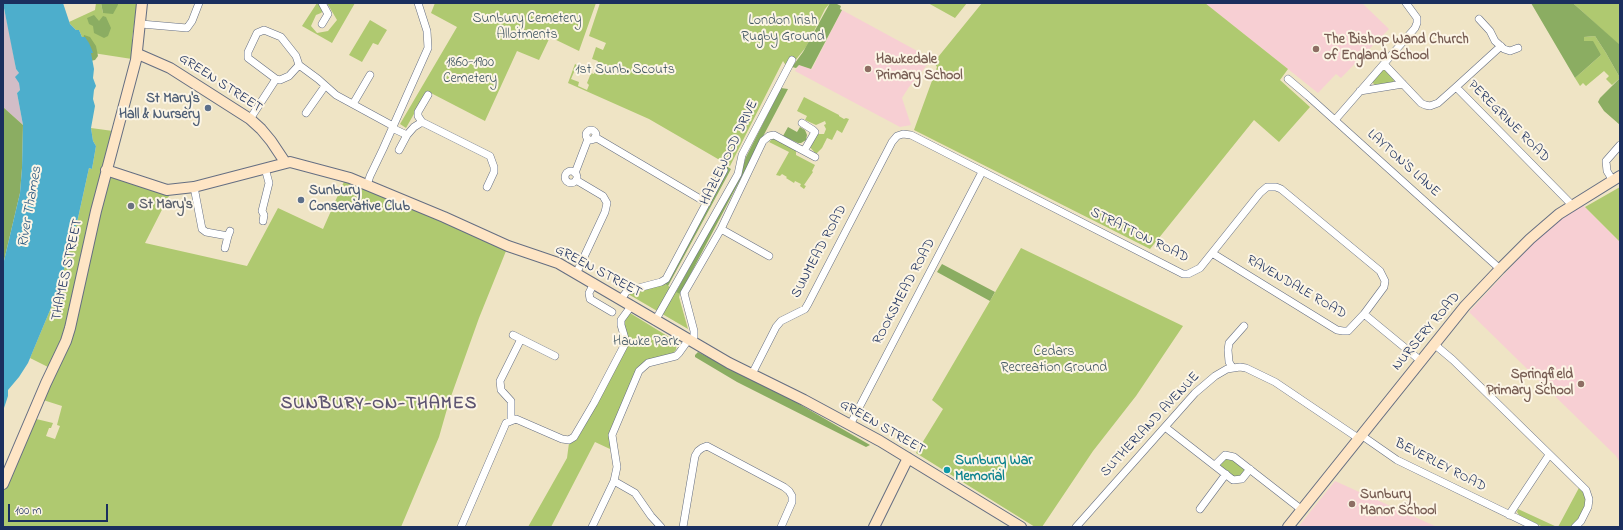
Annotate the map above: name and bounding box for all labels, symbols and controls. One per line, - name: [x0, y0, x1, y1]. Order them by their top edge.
- park label: Sunbury Cemetery Allotments: [472, 12, 582, 44]
- park label: London Irish Rugby Ground: [741, 14, 825, 46]
- place label: The Bishop Wand Church of England School: [1324, 33, 1469, 66]
- marker: The Bishop Wand Church of England School: [1311, 44, 1321, 54]
- street label: GREEN STREET: [175, 51, 265, 117]
- place label: Hawkedale Primary School: [876, 53, 963, 86]
- park label: 1860-1900 Cemetery: [443, 56, 497, 88]
- park label: 1st Sunb. Scouts: [575, 63, 675, 79]
- marker: Hawkedale Primary School: [863, 64, 873, 74]
- street label: PEREGRINE ROAD: [1463, 77, 1553, 167]
- place label: St Mary's Hall & Nursery: [119, 92, 200, 124]
- street label: HAZLEWOOD DRIVE: [697, 98, 763, 208]
- marker: St Mary's Hall & Nursery: [203, 103, 213, 113]
- street label: LAYTON'S LANE: [1363, 127, 1443, 201]
- water label: River Thames: [15, 165, 47, 249]
- place label: Sunbury Conservative Club: [309, 184, 410, 216]
- marker: Sunbury Conservative Club: [296, 195, 306, 205]
- place label: St Mary's: [139, 198, 193, 214]
- marker: St Mary's: [126, 201, 136, 211]
- street label: SUNMEAD ROAD: [788, 203, 852, 301]
- street label: STRATTON ROAD: [1087, 205, 1191, 267]
- street label: THAMES STREET: [49, 217, 87, 323]
- street label: ROOKSMEAD ROAD: [870, 236, 940, 348]
- street label: GREEN STREET: [552, 242, 644, 302]
- street label: RAVENDALE ROAD: [1243, 252, 1349, 324]
- street label: NURSERY ROAD: [1389, 289, 1465, 375]
- park label: Hawke Park: [613, 335, 679, 351]
- park label: Cedars Recreation Ground: [1001, 345, 1107, 378]
- place label: Springfield Primary School: [1486, 368, 1573, 400]
- street label: SUTHERLAND AVENUE: [1098, 369, 1204, 481]
- marker: Springfield Primary School: [1576, 379, 1586, 389]
- district label: SUNBURY-ON-THAMES: [281, 394, 477, 416]
- street label: GREEN STREET: [836, 397, 928, 459]
- street label: BEVERLEY ROAD: [1392, 436, 1488, 496]
- place label: Sunbury War Memorial: [955, 454, 1033, 486]
- marker: Sunbury War Memorial: [942, 465, 952, 475]
- place label: Sunbury Manor School: [1360, 488, 1436, 520]
- scale bar: [10, 496, 110, 522]
- marker: Sunbury Manor School: [1347, 499, 1357, 509]
- text: 100 m: [15, 502, 42, 520]

